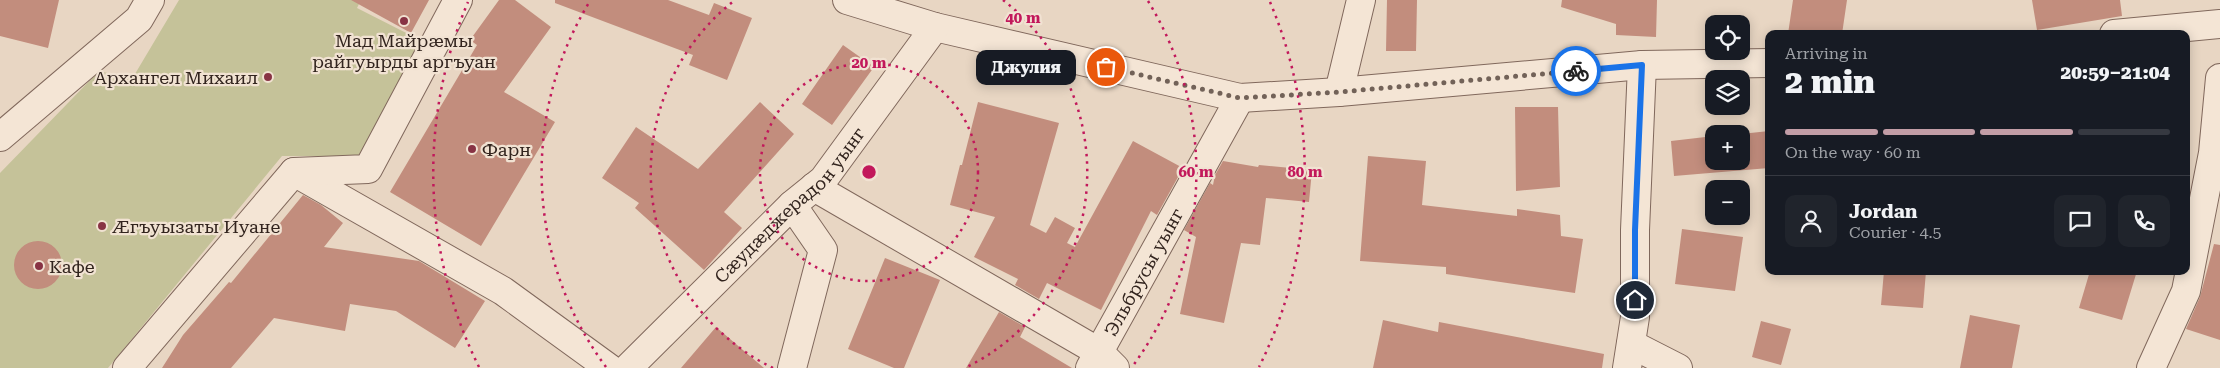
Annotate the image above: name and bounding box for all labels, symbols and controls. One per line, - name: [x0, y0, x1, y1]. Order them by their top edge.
- text: 40 m: [1005, 9, 1041, 27]
- marker: Мад Майрæмы райгуырды аргъуан: [398, 15, 410, 27]
- map controls: [1705, 15, 1750, 225]
- button: locate: [1705, 15, 1750, 60]
- place label: Мад Майрæмы райгуырды аргъуан: [312, 30, 496, 72]
- text: Arriving in: [1785, 44, 1868, 63]
- pin: [1085, 46, 1127, 88]
- courier: [1551, 46, 1601, 96]
- callout: Джулия: [976, 50, 1076, 84]
- icon: bag: [1092, 53, 1120, 81]
- text: 20 m: [851, 54, 887, 72]
- icon: bike: [1562, 57, 1590, 85]
- text: Джулия: [991, 58, 1061, 77]
- text: 20:59–21:04: [2061, 61, 2170, 84]
- text: 2 min: [1785, 63, 1875, 101]
- place label: Архангел Михаил: [94, 67, 258, 88]
- button: layers: [1705, 70, 1750, 115]
- marker: Архангел Михаил: [262, 71, 274, 83]
- street label: Сæудæджерадон уынг: [710, 123, 869, 287]
- button: +: [1705, 125, 1750, 170]
- place label: Фарн: [482, 139, 531, 160]
- marker: Фарн: [466, 143, 478, 155]
- text: On the way · 60 m: [1785, 143, 1921, 162]
- centre of rings: [860, 163, 878, 181]
- text: 60 m: [1178, 163, 1214, 181]
- text: 80 m: [1287, 163, 1323, 181]
- button: −: [1705, 180, 1750, 225]
- button: person: [1785, 195, 1837, 247]
- button: chat: [2054, 195, 2106, 247]
- button: phone: [2118, 195, 2170, 247]
- text: Jordan: [1849, 200, 1918, 223]
- street label: Эльбрусы уынг: [1100, 204, 1187, 339]
- place label: Æгъуызаты Иуане: [112, 216, 281, 237]
- marker: Æгъуызаты Иуане: [96, 220, 108, 232]
- text: Courier · 4.5: [1849, 223, 1942, 242]
- place label: Кафе: [49, 256, 95, 277]
- marker: Кафе: [33, 260, 45, 272]
- pin: [1614, 279, 1656, 321]
- icon: home: [1621, 286, 1649, 314]

